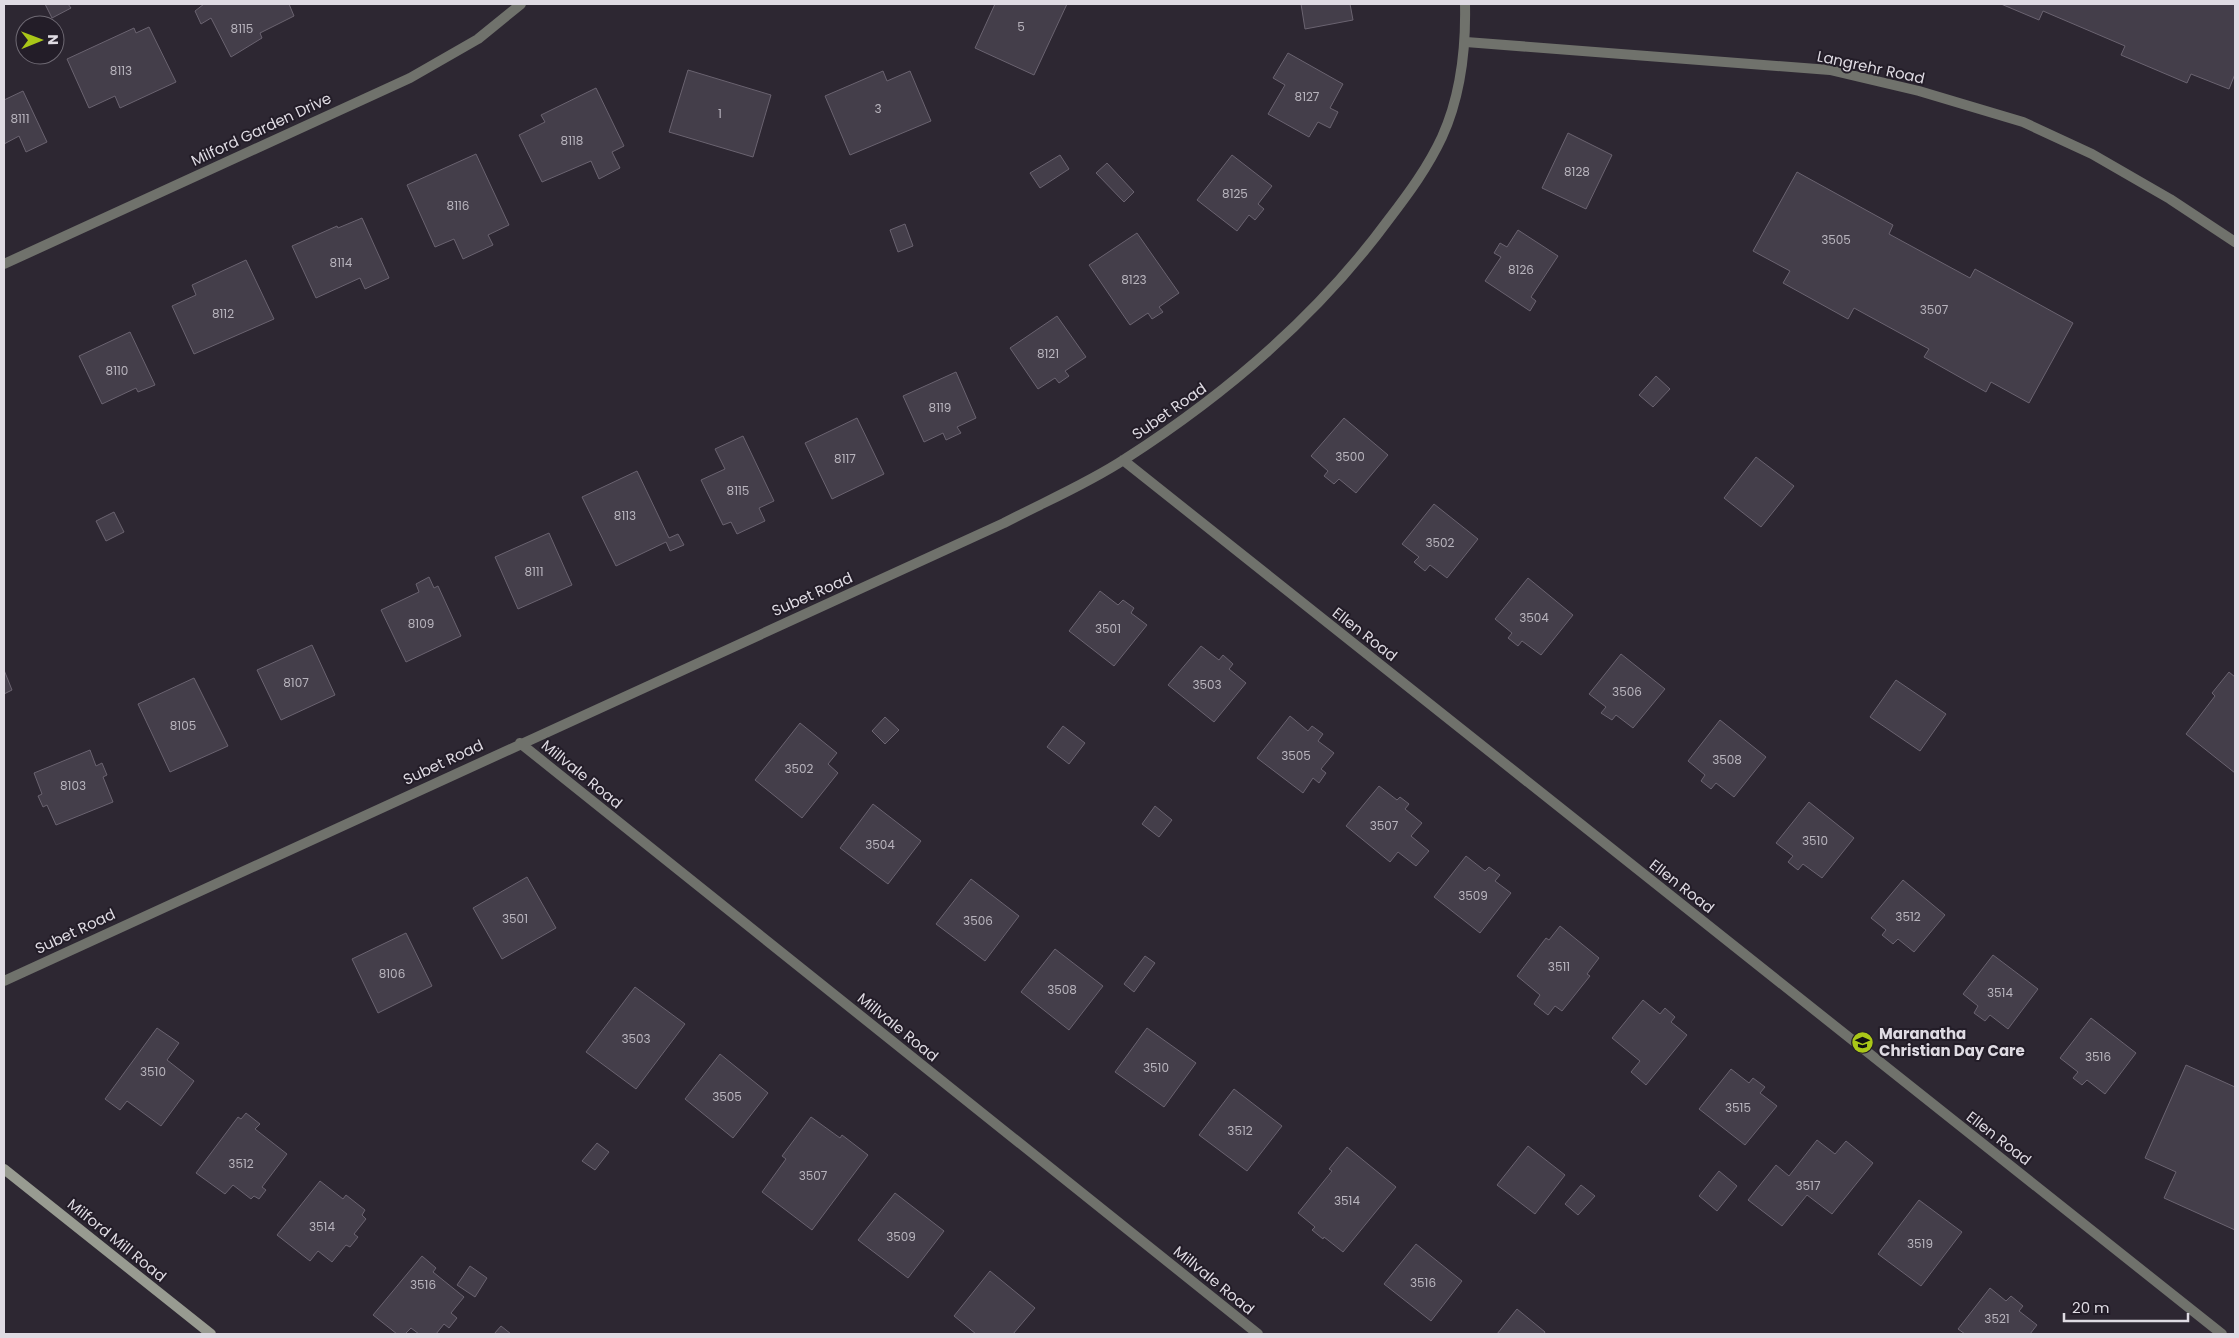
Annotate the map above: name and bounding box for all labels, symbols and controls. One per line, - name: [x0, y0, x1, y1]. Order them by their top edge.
- north arrow: [15, 15, 65, 65]
- house number: 5: [1017, 18, 1025, 35]
- house number: 8115: [231, 20, 253, 37]
- text: N: [43, 34, 63, 45]
- street label: Langrehr Road: [1815, 45, 1927, 89]
- house number: 8113: [110, 62, 132, 79]
- street label: Milford Garden Drive: [187, 87, 335, 171]
- house number: 8127: [1295, 88, 1320, 105]
- house number: 3: [874, 100, 882, 117]
- house number: 1: [718, 105, 722, 122]
- house number: 8111: [10, 110, 30, 127]
- house number: 8118: [561, 132, 583, 149]
- house number: 8128: [1564, 163, 1590, 180]
- house number: 8125: [1222, 185, 1248, 202]
- house number: 8116: [447, 197, 469, 214]
- house number: 3505: [1821, 231, 1851, 248]
- house number: 8114: [330, 254, 353, 271]
- house number: 8126: [1508, 261, 1534, 278]
- house number: 8123: [1121, 271, 1147, 288]
- house number: 3507: [1920, 301, 1949, 318]
- house number: 8112: [212, 305, 234, 322]
- house number: 8121: [1037, 345, 1059, 362]
- house number: 8110: [106, 362, 128, 379]
- street label: Subet Road: [1128, 378, 1210, 444]
- house number: 8119: [929, 399, 951, 416]
- house number: 3500: [1335, 448, 1365, 465]
- house number: 8117: [834, 450, 856, 467]
- house number: 8115: [727, 482, 749, 499]
- house number: 8113: [614, 507, 636, 524]
- house number: 3502: [1425, 534, 1455, 551]
- house number: 8111: [524, 563, 544, 580]
- street label: Subet Road: [768, 567, 856, 621]
- street label: Ellen Road: [1328, 602, 1402, 666]
- house number: 3504: [1519, 609, 1549, 626]
- house number: 8109: [408, 615, 434, 632]
- house number: 3501: [1095, 620, 1121, 637]
- house number: 8107: [283, 674, 309, 691]
- house number: 3503: [1192, 676, 1222, 693]
- house number: 3506: [1612, 683, 1642, 700]
- house number: 8105: [170, 717, 196, 734]
- street label: Subet Road: [399, 734, 487, 790]
- street label: Millvale Road: [537, 735, 627, 813]
- house number: 3505: [1281, 747, 1311, 764]
- house number: 3508: [1712, 751, 1742, 768]
- house number: 3502: [784, 760, 814, 777]
- house number: 8103: [60, 777, 86, 794]
- house number: 3507: [1370, 817, 1399, 834]
- house number: 3510: [1802, 832, 1828, 849]
- house number: 3504: [865, 836, 895, 853]
- street label: Ellen Road: [1645, 854, 1719, 918]
- house number: 3509: [1458, 887, 1488, 904]
- street label: Subet Road: [31, 903, 119, 959]
- house number: 3512: [1895, 908, 1921, 925]
- house number: 3501: [502, 910, 528, 927]
- house number: 3506: [963, 912, 993, 929]
- house number: 3511: [1548, 958, 1570, 975]
- house number: 8106: [379, 965, 405, 982]
- house number: 3508: [1047, 981, 1077, 998]
- house number: 3514: [1987, 984, 2013, 1001]
- street label: Millvale Road: [853, 988, 943, 1066]
- place label: Maranatha Christian Day Care: [1879, 1023, 2025, 1061]
- house number: 3503: [621, 1030, 651, 1047]
- school or university icon: Maranatha Christian Day Care: [1851, 1030, 1875, 1054]
- house number: 3516: [2085, 1048, 2111, 1065]
- house number: 3510: [1143, 1059, 1169, 1076]
- house number: 3510: [140, 1063, 166, 1080]
- house number: 3505: [712, 1088, 742, 1105]
- house number: 3515: [1725, 1099, 1751, 1116]
- street label: Ellen Road: [1962, 1106, 2036, 1170]
- house number: 3512: [1227, 1122, 1253, 1139]
- house number: 3512: [228, 1155, 254, 1172]
- house number: 3507: [799, 1167, 828, 1184]
- house number: 3517: [1796, 1177, 1821, 1194]
- house number: 3514: [1334, 1192, 1360, 1209]
- street label: Milford Mill Road: [63, 1194, 171, 1286]
- house number: 3514: [309, 1218, 335, 1235]
- house number: 3509: [886, 1228, 916, 1245]
- house number: 3519: [1907, 1235, 1933, 1252]
- street label: Millvale Road: [1169, 1241, 1259, 1319]
- house number: 3516: [1410, 1274, 1436, 1291]
- house number: 3516: [410, 1276, 436, 1293]
- scale bar: [2064, 1290, 2188, 1322]
- text: 20 m: [2072, 1297, 2110, 1318]
- house number: 3521: [1984, 1310, 2010, 1327]

